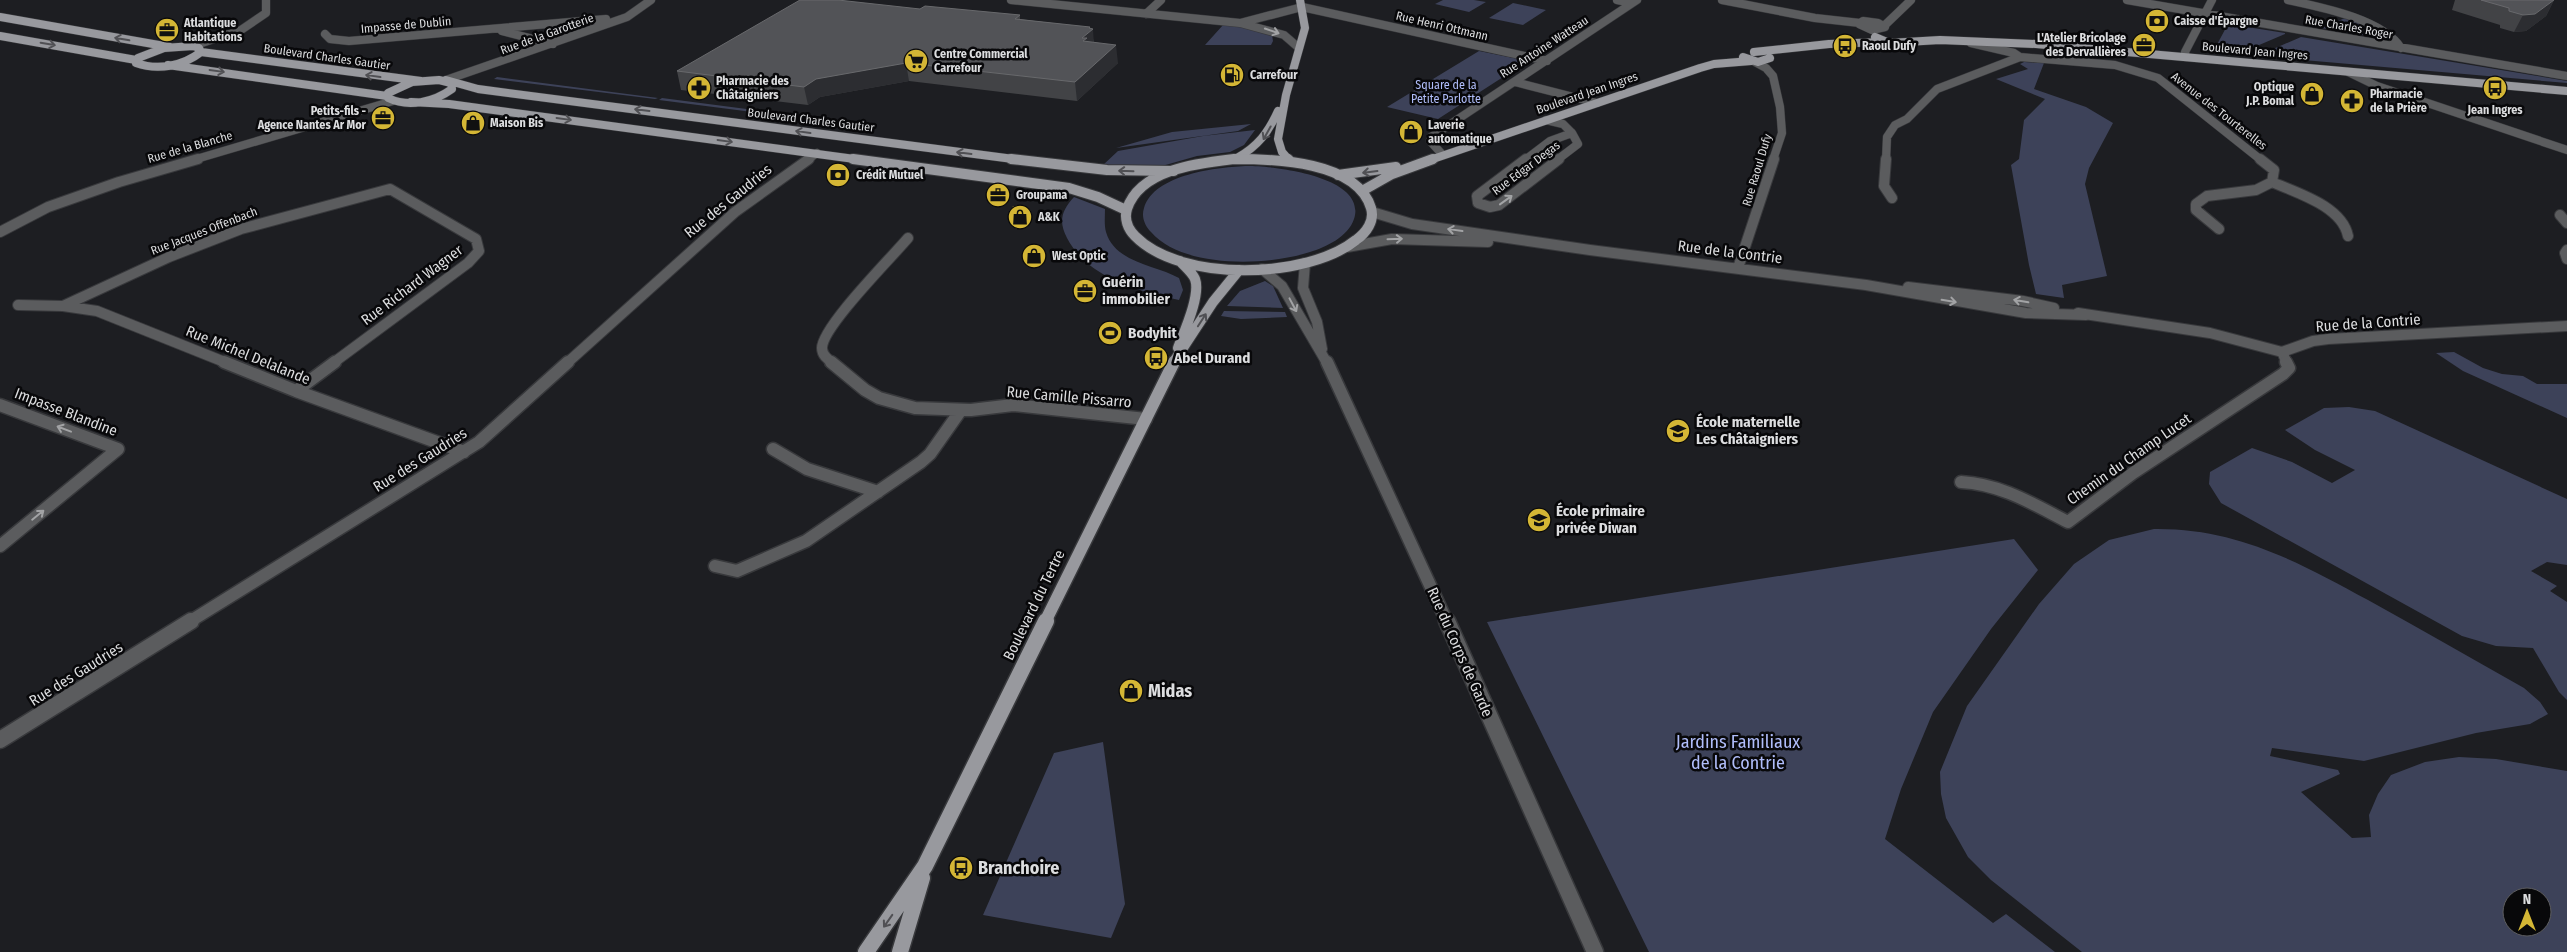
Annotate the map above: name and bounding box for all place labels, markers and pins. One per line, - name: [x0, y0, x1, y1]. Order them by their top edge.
- bank icon: Caisse d'Épargne: [2144, 8, 2170, 34]
- place label: Caisse d'Épargne: [2174, 12, 2258, 28]
- place label: Atlantique Habitations: [183, 16, 243, 44]
- office icon: Atlantique Habitations: [154, 17, 180, 43]
- place label: L'Atelier Bricolage des Dervallières: [2037, 31, 2127, 59]
- office icon: L'Atelier Bricolage des Dervallières: [2131, 32, 2157, 58]
- bus stop icon: Raoul Dufy: [1832, 33, 1858, 59]
- place label: Raoul Dufy: [1862, 39, 1916, 53]
- place label: Centre Commercial Carrefour: [934, 47, 1028, 75]
- supermarket icon: Centre Commercial Carrefour: [903, 48, 929, 74]
- fuel station icon: Carrefour: [1219, 62, 1245, 88]
- place label: Carrefour: [1250, 68, 1298, 82]
- place label: Pharmacie des Châtaigniers: [716, 74, 790, 102]
- pharmacy icon: Pharmacie des Châtaigniers: [686, 75, 712, 101]
- bus stop icon: Jean Ingres: [2482, 75, 2508, 101]
- place label: Optique J.P. Bomal: [2245, 80, 2295, 108]
- shop icon: Optique J.P. Bomal: [2299, 81, 2325, 107]
- place label: Pharmacie de la Prière: [2370, 87, 2427, 115]
- pharmacy icon: Pharmacie de la Prière: [2339, 88, 2365, 114]
- place label: Jean Ingres: [2466, 103, 2523, 117]
- place label: Petits-fils - Agence Nantes Ar Mor: [257, 104, 367, 132]
- office icon: Petits-fils - Agence Nantes Ar Mor: [370, 105, 396, 131]
- shop icon: Maison Bis: [460, 110, 486, 136]
- place label: Maison Bis: [490, 116, 544, 130]
- place label: Laverie automatique: [1428, 118, 1492, 146]
- shop icon: Laverie automatique: [1398, 119, 1424, 145]
- bank icon: Crédit Mutuel: [825, 162, 851, 188]
- place label: Crédit Mutuel: [856, 168, 924, 182]
- office icon: Groupama: [985, 182, 1011, 208]
- place label: Groupama: [1016, 188, 1067, 202]
- shop icon: A&K: [1007, 204, 1033, 230]
- place label: A&K: [1037, 210, 1061, 224]
- shop icon: West Optic: [1021, 243, 1047, 269]
- place label: West Optic: [1052, 249, 1107, 263]
- place label: Guérin immobilier: [1102, 273, 1170, 308]
- office icon: Guérin immobilier: [1072, 278, 1098, 304]
- sports icon: Bodyhit: [1097, 320, 1123, 346]
- place label: Bodyhit: [1128, 324, 1177, 342]
- bus stop icon: Abel Durand: [1143, 345, 1169, 371]
- place label: Abel Durand: [1173, 349, 1250, 367]
- place label: École maternelle Les Châtaigniers: [1696, 413, 1800, 448]
- school or university icon: École maternelle Les Châtaigniers: [1665, 418, 1691, 444]
- place label: École primaire privée Diwan: [1556, 502, 1645, 537]
- school or university icon: École primaire privée Diwan: [1526, 507, 1552, 533]
- shop icon: Midas: [1118, 678, 1144, 704]
- place label: Midas: [1148, 680, 1192, 702]
- bus stop icon: Branchoire: [948, 855, 974, 881]
- place label: Branchoire: [978, 857, 1059, 879]

